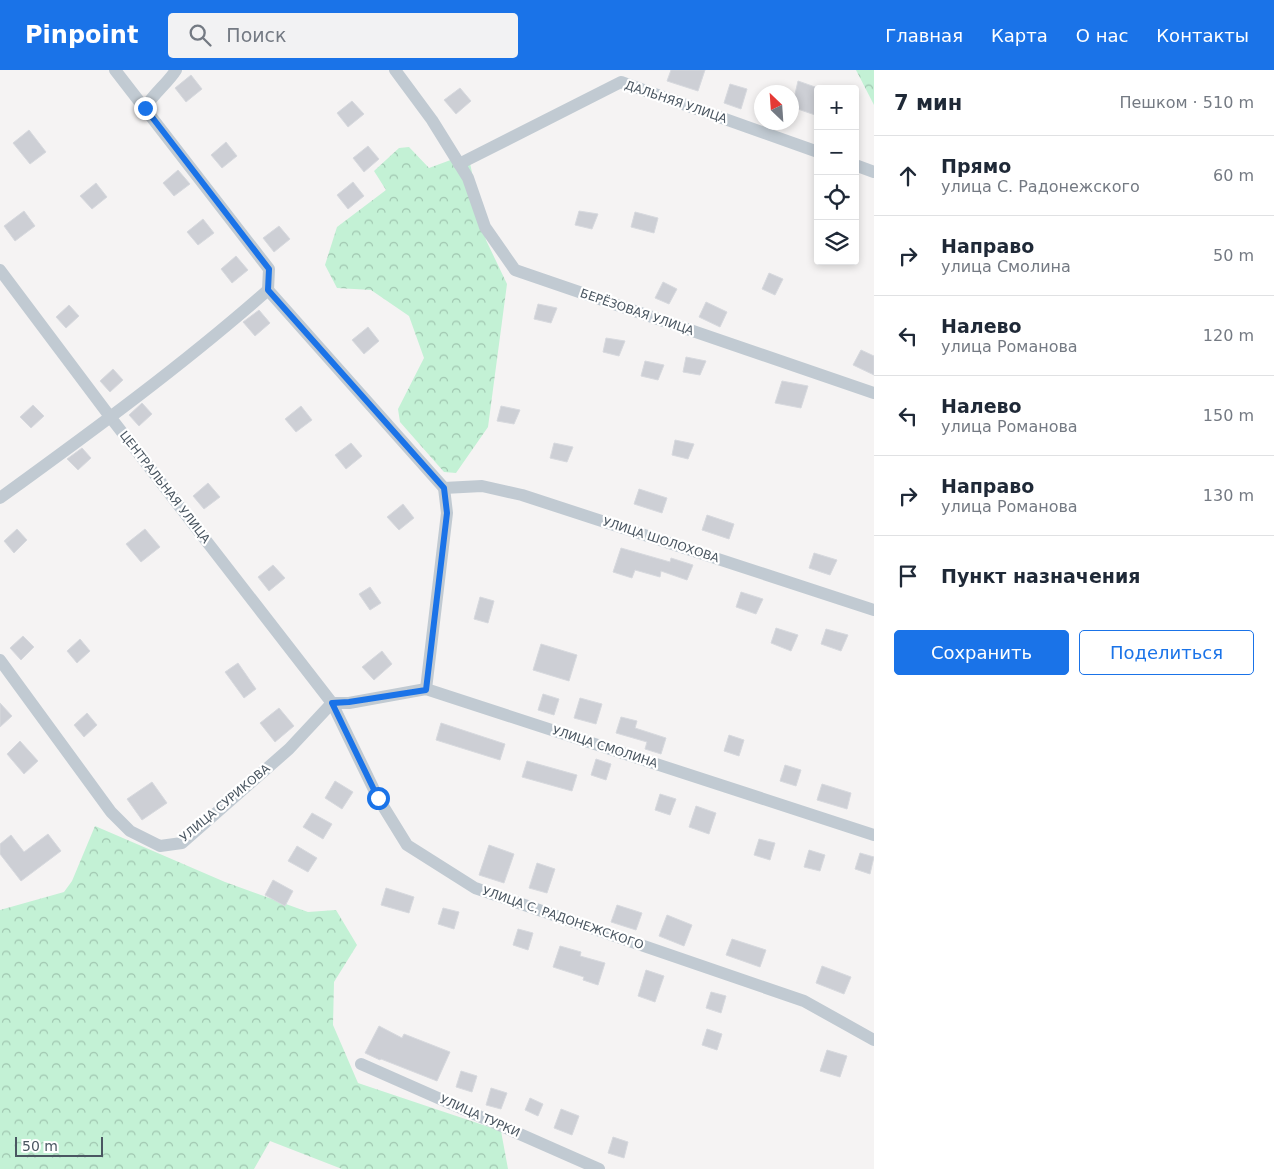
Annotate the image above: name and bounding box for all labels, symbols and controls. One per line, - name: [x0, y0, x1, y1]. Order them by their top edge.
- search box: [168, 13, 518, 58]
- text: Pinpoint: [25, 21, 138, 49]
- icon: search: [186, 21, 214, 49]
- text: Поиск: [226, 24, 287, 46]
- text: Главная: [885, 25, 963, 46]
- text: Карта: [991, 25, 1048, 46]
- text: О нас: [1076, 25, 1128, 46]
- text: Контакты: [1156, 25, 1249, 46]
- street label: ДАЛЬНЯЯ УЛИЦА: [623, 78, 730, 126]
- north arrow: [754, 85, 799, 130]
- map controls: [814, 85, 859, 265]
- button: +: [814, 85, 859, 130]
- text: 7 мин: [894, 91, 962, 115]
- text: Пешком · 510 m: [1119, 93, 1254, 112]
- route end: [134, 97, 157, 120]
- button: −: [814, 130, 859, 175]
- text: Прямо: [941, 155, 1011, 177]
- icon: ahead: [894, 162, 922, 190]
- text: 60 m: [1213, 166, 1254, 185]
- button: locate: [814, 175, 859, 220]
- text: улица С. Радонежского: [941, 177, 1140, 196]
- button: layers: [814, 220, 859, 265]
- text: Направо: [941, 235, 1034, 257]
- icon: right: [894, 242, 922, 270]
- text: 50 m: [1213, 246, 1254, 265]
- text: улица Смолина: [941, 257, 1071, 276]
- street label: БЕРЁЗОВАЯ УЛИЦА: [578, 285, 697, 338]
- text: Налево: [941, 315, 1022, 337]
- icon: left: [894, 322, 922, 350]
- text: 120 m: [1203, 326, 1254, 345]
- text: улица Романова: [941, 337, 1078, 356]
- text: Налево: [941, 395, 1022, 417]
- icon: left: [894, 402, 922, 430]
- text: 150 m: [1203, 406, 1254, 425]
- text: улица Романова: [941, 417, 1078, 436]
- street label: ЦЕНТРАЛЬНАЯ УЛИЦА: [117, 428, 214, 546]
- text: Направо: [941, 475, 1034, 497]
- icon: right: [894, 482, 922, 510]
- text: 130 m: [1203, 486, 1254, 505]
- text: улица Романова: [941, 497, 1078, 516]
- street label: УЛИЦА ШОЛОХОВА: [601, 515, 722, 566]
- icon: arrive: [894, 562, 922, 590]
- text: Пункт назначения: [941, 565, 1140, 587]
- button: Сохранить: [894, 630, 1069, 675]
- button: Поделиться: [1079, 630, 1254, 675]
- street label: УЛИЦА СМОЛИНА: [550, 723, 660, 771]
- street label: УЛИЦА СУРИКОВА: [177, 761, 273, 845]
- route start: [367, 787, 390, 810]
- street label: УЛИЦА С. РАДОНЕЖСКОГО: [481, 884, 645, 952]
- street label: УЛИЦА ТУРКИ: [438, 1092, 522, 1140]
- scale bar: [15, 1134, 102, 1157]
- text: 50 m: [22, 1138, 58, 1154]

